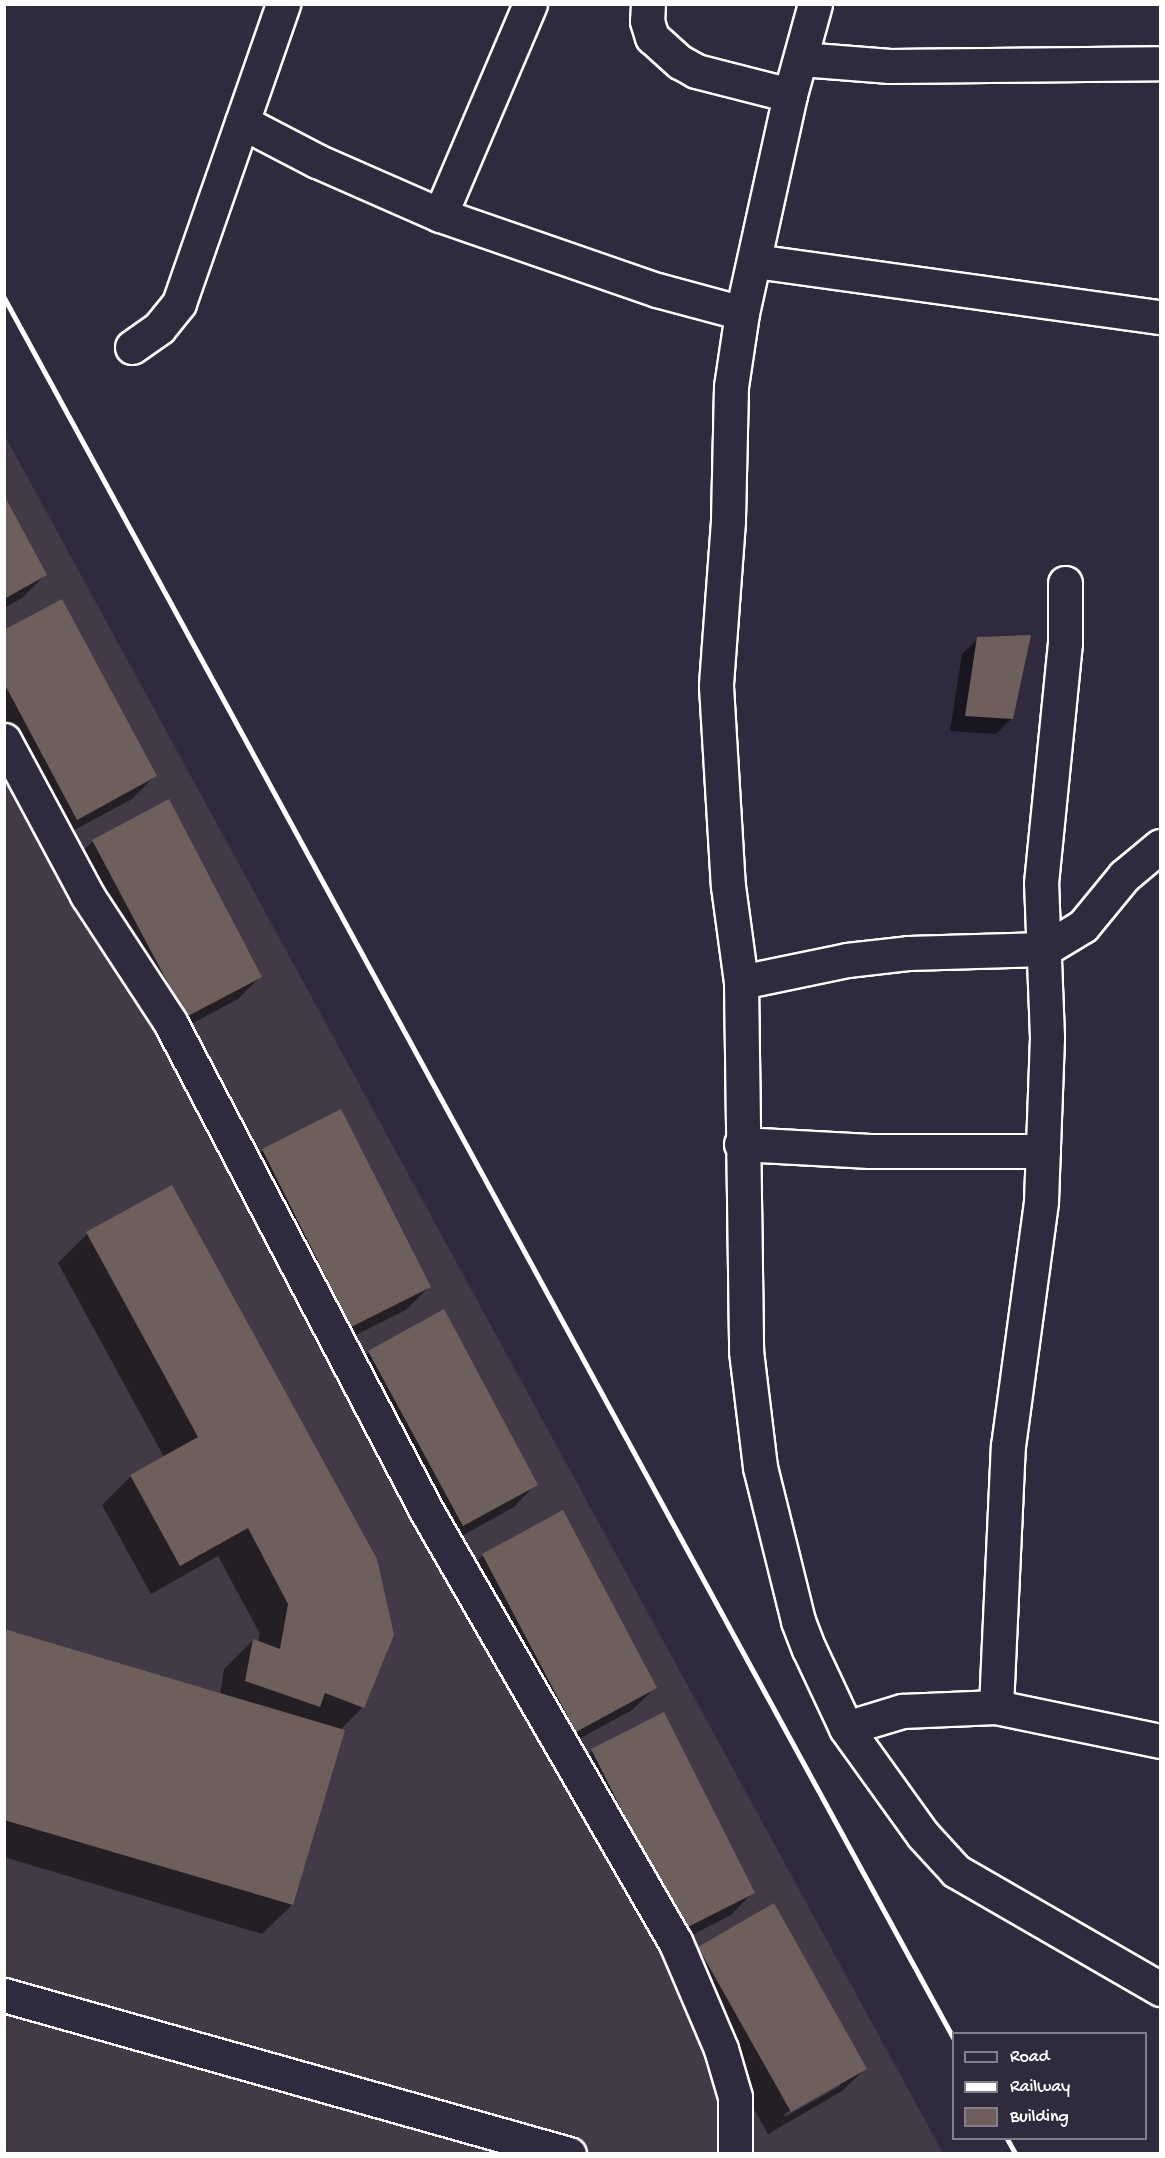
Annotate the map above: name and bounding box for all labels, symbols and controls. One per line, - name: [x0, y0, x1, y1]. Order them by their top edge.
- legend: [952, 2032, 1147, 2140]
- text: Road: [1010, 2047, 1049, 2068]
- text: Railway: [1010, 2077, 1070, 2098]
- text: Building: [1010, 2107, 1069, 2128]

